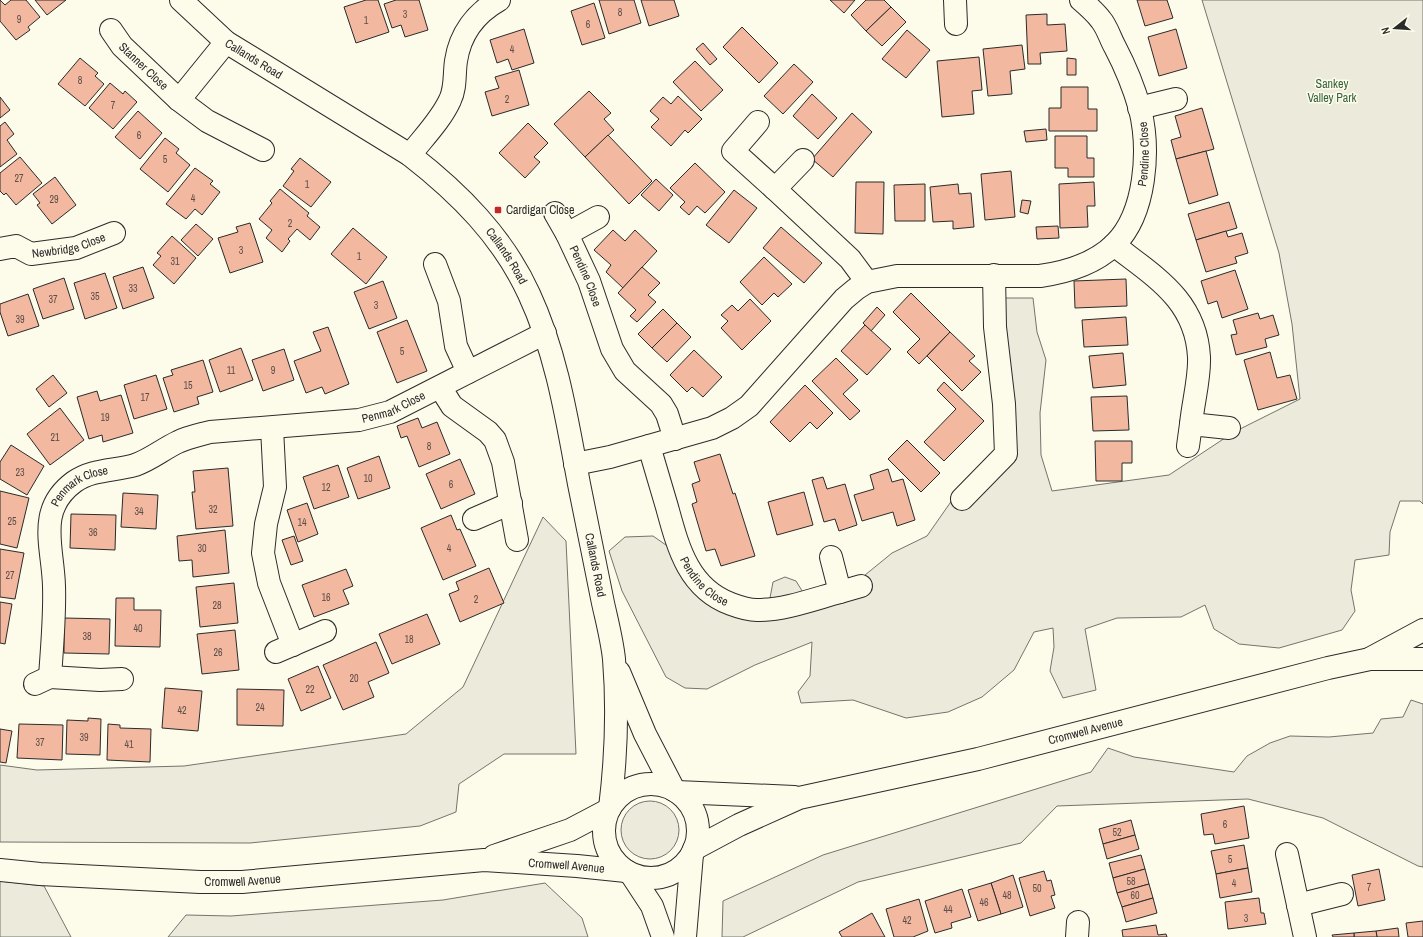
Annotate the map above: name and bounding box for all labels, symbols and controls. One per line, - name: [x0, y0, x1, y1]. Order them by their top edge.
- house number: 8: [618, 6, 623, 19]
- house number: 3: [403, 8, 408, 21]
- north arrow: [1375, 8, 1415, 48]
- house number: 9: [17, 13, 22, 26]
- house number: 1: [364, 14, 369, 27]
- house number: 6: [586, 18, 591, 31]
- text: N: [1378, 26, 1393, 36]
- street label: Callands Road: [222, 35, 285, 83]
- street label: Stanner Close: [115, 39, 172, 94]
- house number: 4: [510, 43, 515, 56]
- house number: 8: [78, 74, 83, 87]
- park label: Sankey Valley Park: [1307, 76, 1357, 106]
- house number: 2: [505, 93, 510, 106]
- house number: 7: [111, 99, 116, 112]
- street label: Pendine Close: [1134, 121, 1153, 188]
- house number: 6: [137, 129, 142, 142]
- house number: 5: [163, 153, 168, 166]
- house number: 27: [14, 172, 24, 185]
- house number: 1: [305, 178, 310, 191]
- house number: 4: [191, 192, 196, 205]
- house number: 29: [49, 193, 59, 206]
- place label: Cardigan Close: [506, 202, 574, 218]
- marker: Cardigan Close: [493, 205, 503, 215]
- house number: 2: [288, 217, 293, 230]
- street label: Callands Road: [482, 224, 531, 287]
- street label: Newbridge Close: [31, 229, 108, 262]
- street label: Pendine Close: [566, 243, 605, 309]
- house number: 3: [239, 244, 244, 257]
- house number: 1: [357, 250, 362, 263]
- house number: 31: [170, 255, 180, 268]
- house number: 33: [128, 282, 138, 295]
- house number: 35: [90, 290, 100, 303]
- house number: 37: [48, 293, 58, 306]
- house number: 3: [374, 299, 379, 312]
- house number: 39: [15, 313, 25, 326]
- house number: 5: [400, 345, 405, 358]
- house number: 11: [227, 364, 236, 377]
- house number: 9: [271, 364, 276, 377]
- house number: 15: [183, 379, 193, 392]
- street label: Penmark Close: [360, 387, 428, 427]
- house number: 17: [140, 391, 150, 404]
- house number: 19: [100, 411, 110, 424]
- house number: 21: [50, 431, 60, 444]
- house number: 8: [427, 440, 432, 453]
- street label: Penmark Close: [47, 462, 109, 509]
- house number: 23: [15, 466, 25, 479]
- house number: 10: [363, 472, 373, 485]
- house number: 6: [449, 478, 454, 491]
- house number: 12: [321, 481, 331, 494]
- house number: 32: [208, 503, 218, 516]
- house number: 34: [134, 505, 144, 518]
- house number: 25: [7, 515, 17, 528]
- house number: 14: [297, 516, 307, 529]
- house number: 36: [88, 526, 98, 539]
- street label: Callands Road: [581, 532, 610, 598]
- house number: 30: [197, 542, 207, 555]
- house number: 4: [447, 542, 452, 555]
- street label: Pendine Close: [676, 554, 731, 610]
- house number: 27: [5, 569, 15, 582]
- house number: 16: [321, 591, 331, 604]
- house number: 2: [474, 593, 479, 606]
- house number: 28: [212, 599, 222, 612]
- house number: 40: [133, 622, 143, 635]
- house number: 38: [82, 630, 92, 643]
- house number: 18: [404, 633, 414, 646]
- house number: 26: [213, 646, 223, 659]
- house number: 20: [349, 672, 359, 685]
- house number: 22: [305, 683, 315, 696]
- house number: 24: [255, 701, 265, 714]
- house number: 42: [177, 704, 187, 717]
- street label: Cromwell Avenue: [1046, 714, 1124, 748]
- house number: 39: [79, 731, 89, 744]
- house number: 37: [35, 736, 45, 749]
- house number: 41: [124, 738, 134, 751]
- house number: 6: [1223, 818, 1228, 831]
- house number: 52: [1112, 826, 1122, 839]
- house number: 5: [1228, 853, 1233, 866]
- street label: Cromwell Avenue: [528, 855, 605, 877]
- street label: Cromwell Avenue: [204, 871, 281, 890]
- house number: 58: [1126, 875, 1136, 888]
- house number: 4: [1232, 877, 1237, 890]
- house number: 7: [1367, 881, 1372, 894]
- house number: 50: [1032, 882, 1042, 895]
- house number: 48: [1002, 889, 1012, 902]
- house number: 60: [1130, 889, 1140, 902]
- house number: 46: [979, 896, 989, 909]
- house number: 44: [943, 903, 953, 916]
- house number: 3: [1244, 912, 1249, 925]
- house number: 42: [902, 914, 912, 927]

